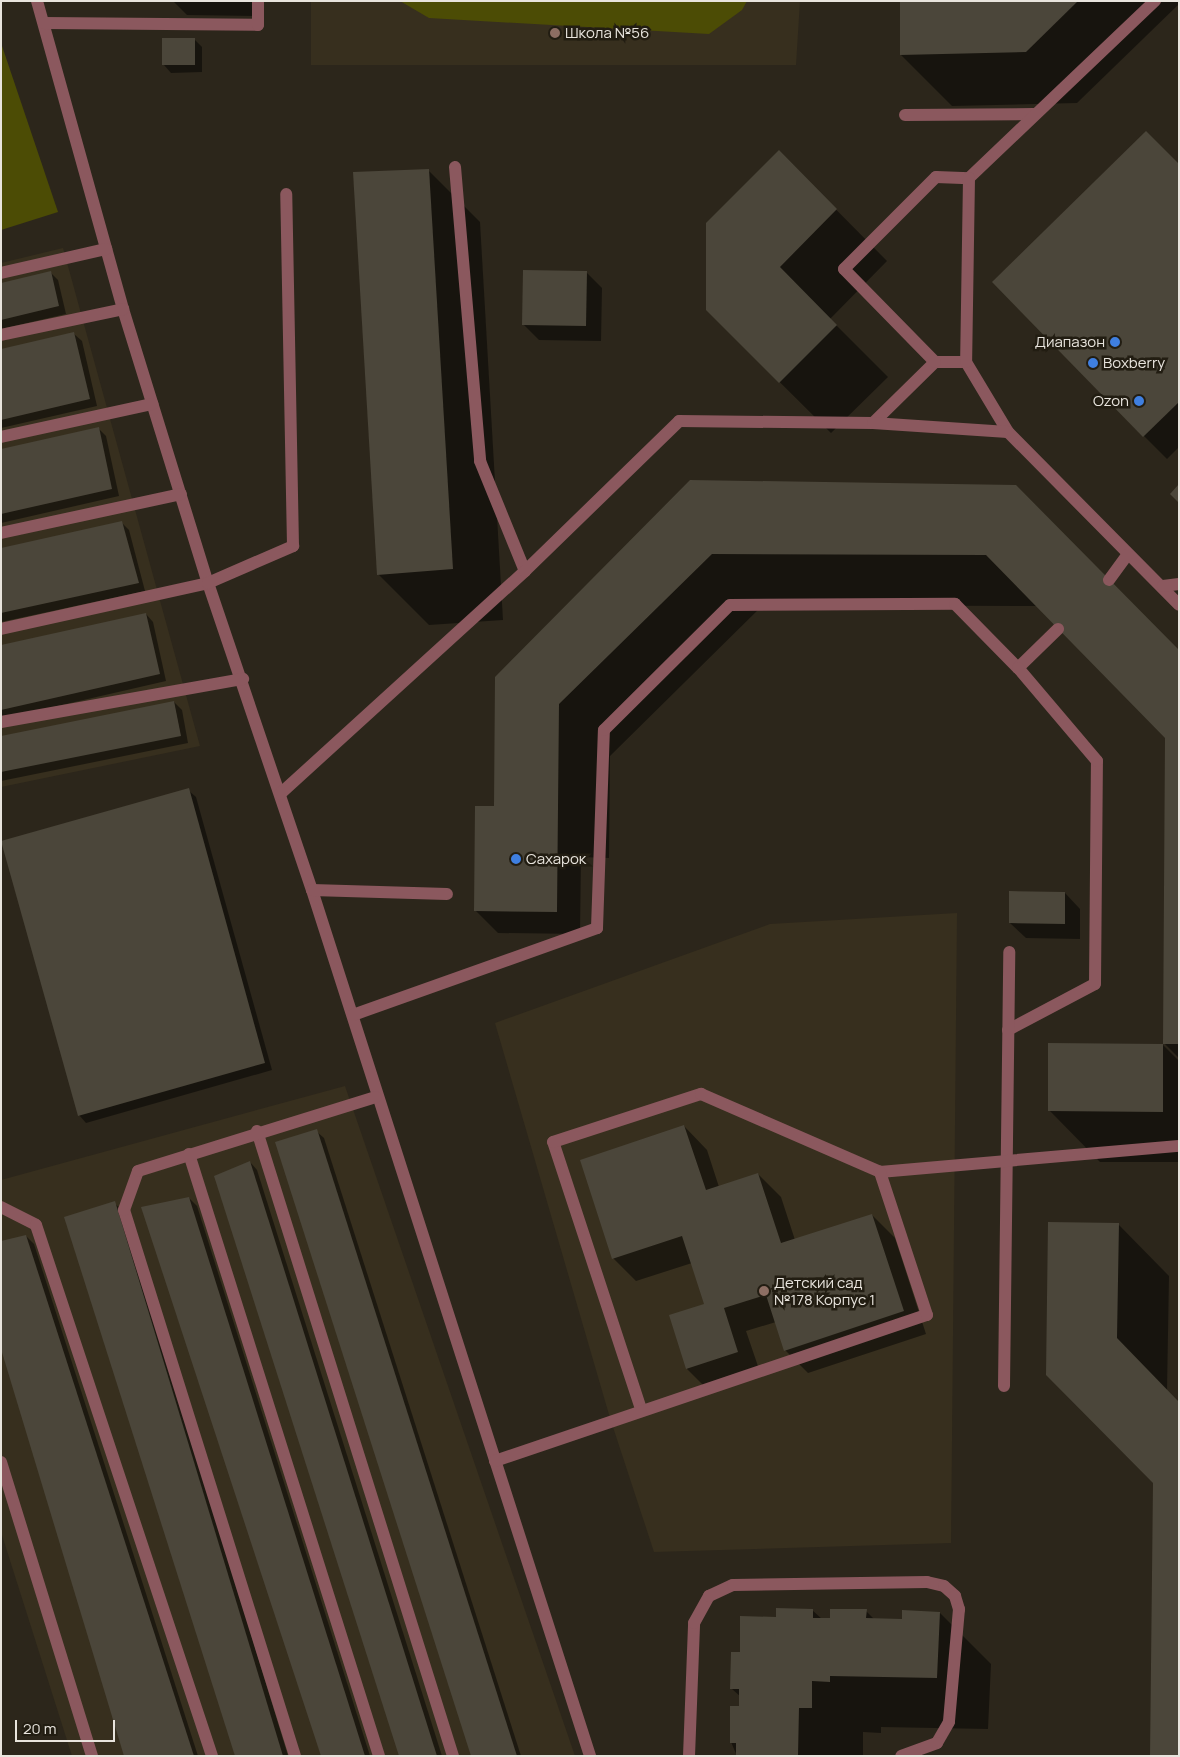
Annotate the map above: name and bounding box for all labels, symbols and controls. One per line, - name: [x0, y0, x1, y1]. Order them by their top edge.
- place label: Школа №56: [565, 24, 649, 42]
- marker: Школа №56: [549, 27, 561, 39]
- place label: Диапазон: [1035, 333, 1105, 351]
- marker: Диапазон: [1109, 336, 1121, 348]
- place label: Boxberry: [1103, 354, 1165, 372]
- marker: Boxberry: [1087, 357, 1099, 369]
- place label: Ozon: [1093, 392, 1129, 410]
- marker: Ozon: [1133, 395, 1145, 407]
- place label: Сахарок: [526, 850, 586, 868]
- marker: Сахарок: [510, 853, 522, 865]
- place label: Детский сад №178 Корпус 1: [774, 1273, 875, 1308]
- marker: Детский сад №178 Корпус 1: [758, 1285, 770, 1297]
- scale bar: [18, 1710, 118, 1742]
- text: 20 m: [23, 1718, 56, 1739]

